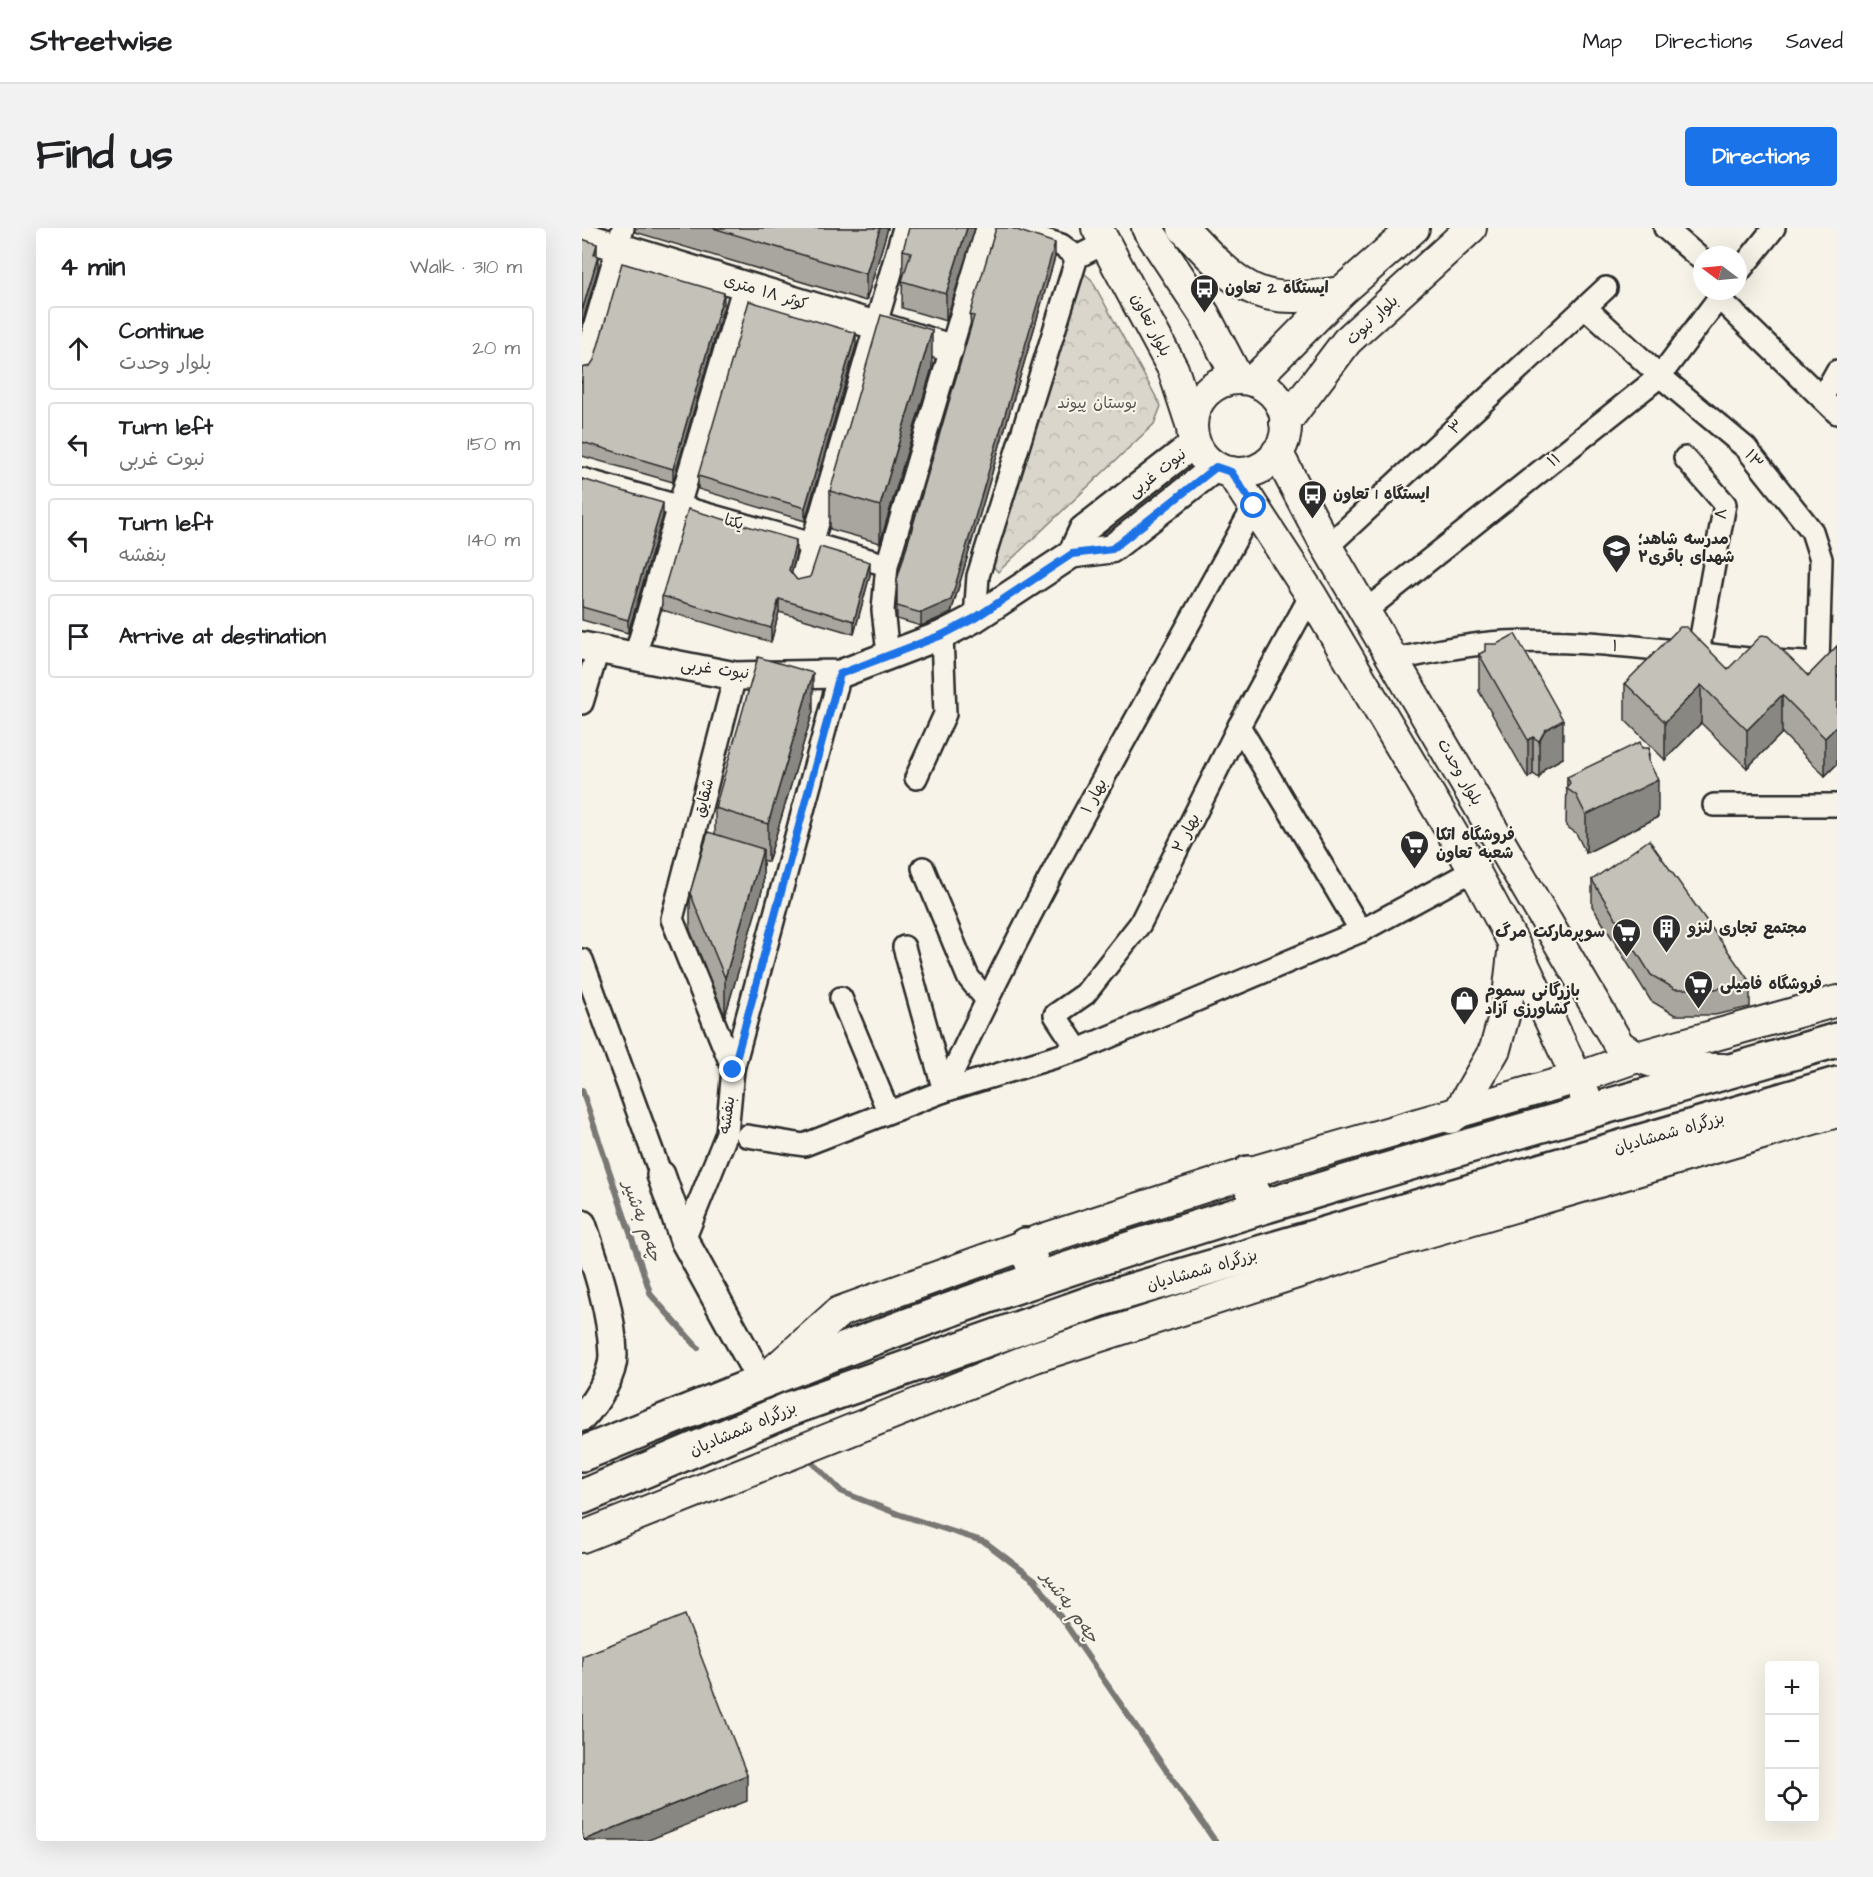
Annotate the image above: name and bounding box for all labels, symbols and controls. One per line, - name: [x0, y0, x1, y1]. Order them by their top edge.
- text: Streetwise: [30, 22, 172, 61]
- text: Map: [1582, 27, 1622, 56]
- text: Directions: [1655, 27, 1753, 56]
- text: Saved: [1786, 27, 1843, 56]
- text: Find us: [36, 127, 173, 185]
- button: Directions: [1685, 127, 1837, 186]
- north arrow: [1693, 246, 1747, 300]
- text: 4 min: [60, 249, 125, 285]
- text: Walk · 310 m: [410, 253, 522, 281]
- street label: کوثر ۱۸ متری: [721, 269, 811, 315]
- bus stop icon: ایستگاه 2 تعاون: [1188, 272, 1220, 314]
- place label: ایستگاه 2 تعاون: [1225, 277, 1329, 299]
- street label: بلوار تعاون: [1126, 290, 1176, 360]
- street label: بلوار نبوت: [1341, 290, 1403, 350]
- text: Continue: [119, 316, 204, 347]
- icon: ahead: [62, 332, 95, 365]
- text: 20 m: [472, 334, 520, 362]
- text: بلوار وحدت: [119, 349, 211, 377]
- park label: بوستان پیوند: [1057, 392, 1137, 414]
- text: Turn left: [119, 412, 213, 443]
- street label: ۳: [1444, 414, 1468, 440]
- icon: left: [62, 428, 95, 461]
- text: 150 m: [467, 430, 520, 458]
- street label: نبوت غربی: [1123, 443, 1191, 503]
- text: نبوت غربی: [119, 445, 205, 473]
- street label: ۱۳: [1739, 445, 1769, 473]
- street label: ۱۱: [1543, 448, 1565, 472]
- bus stop icon: ایستگاه 1 تعاون: [1296, 478, 1328, 520]
- place label: ایستگاه 1 تعاون: [1333, 483, 1430, 505]
- route start: [1240, 492, 1266, 518]
- text: Turn left: [119, 508, 213, 539]
- street label: ۸: [1710, 508, 1732, 520]
- street label: یکتا: [722, 509, 746, 535]
- icon: left: [62, 524, 95, 557]
- text: 140 m: [468, 526, 520, 554]
- place label: مدرسه شاهد؛ شهدای باقری۲: [1638, 528, 1734, 568]
- school or university icon: مدرسه شاهد؛ شهدای باقری۲: [1601, 532, 1633, 574]
- text: بنفشه: [119, 541, 167, 569]
- icon: arrive: [62, 620, 95, 653]
- text: Arrive at destination: [119, 621, 326, 652]
- street label: ۱: [1611, 635, 1619, 657]
- street label: نبوت غربی: [679, 653, 751, 685]
- street label: بلوار وحدت: [1432, 734, 1488, 810]
- street label: بهار ۱: [1076, 775, 1112, 817]
- street label: شقایق: [689, 776, 719, 820]
- street label: بهار ۲: [1167, 809, 1205, 857]
- place label: فروشگاه اتکا شعبه تعاون: [1436, 824, 1515, 864]
- supermarket icon: فروشگاه اتکا شعبه تعاون: [1399, 828, 1431, 870]
- building icon: مجتمع تجاری لنزو: [1651, 912, 1683, 954]
- supermarket icon: سوپرمارکت مرگ: [1610, 916, 1642, 958]
- place label: مجتمع تجاری لنزو: [1687, 917, 1807, 939]
- place label: سوپرمارکت مرگ: [1495, 921, 1605, 943]
- supermarket icon: فروشگاه فامیلی: [1683, 968, 1715, 1010]
- place label: فروشگاه فامیلی: [1720, 973, 1822, 995]
- place label: بازرگانی سموم کشاورزی آزاد: [1485, 980, 1580, 1020]
- shop icon: بازرگانی سموم کشاورزی آزاد: [1448, 984, 1480, 1026]
- route end: [719, 1056, 745, 1082]
- street label: بنفشه: [713, 1095, 741, 1135]
- street label: بزرگراه شمشادیان: [1611, 1107, 1727, 1159]
- water label: چەم بەشیر: [615, 1175, 668, 1266]
- street label: بزرگراه شمشادیان: [1144, 1244, 1260, 1296]
- street label: بزرگراه شمشادیان: [686, 1397, 800, 1461]
- water label: چەم بەشیر: [1033, 1564, 1105, 1649]
- map controls: [1765, 1661, 1819, 1823]
- button: +: [1765, 1661, 1819, 1715]
- button: −: [1765, 1715, 1819, 1769]
- button: locate: [1765, 1769, 1819, 1823]

